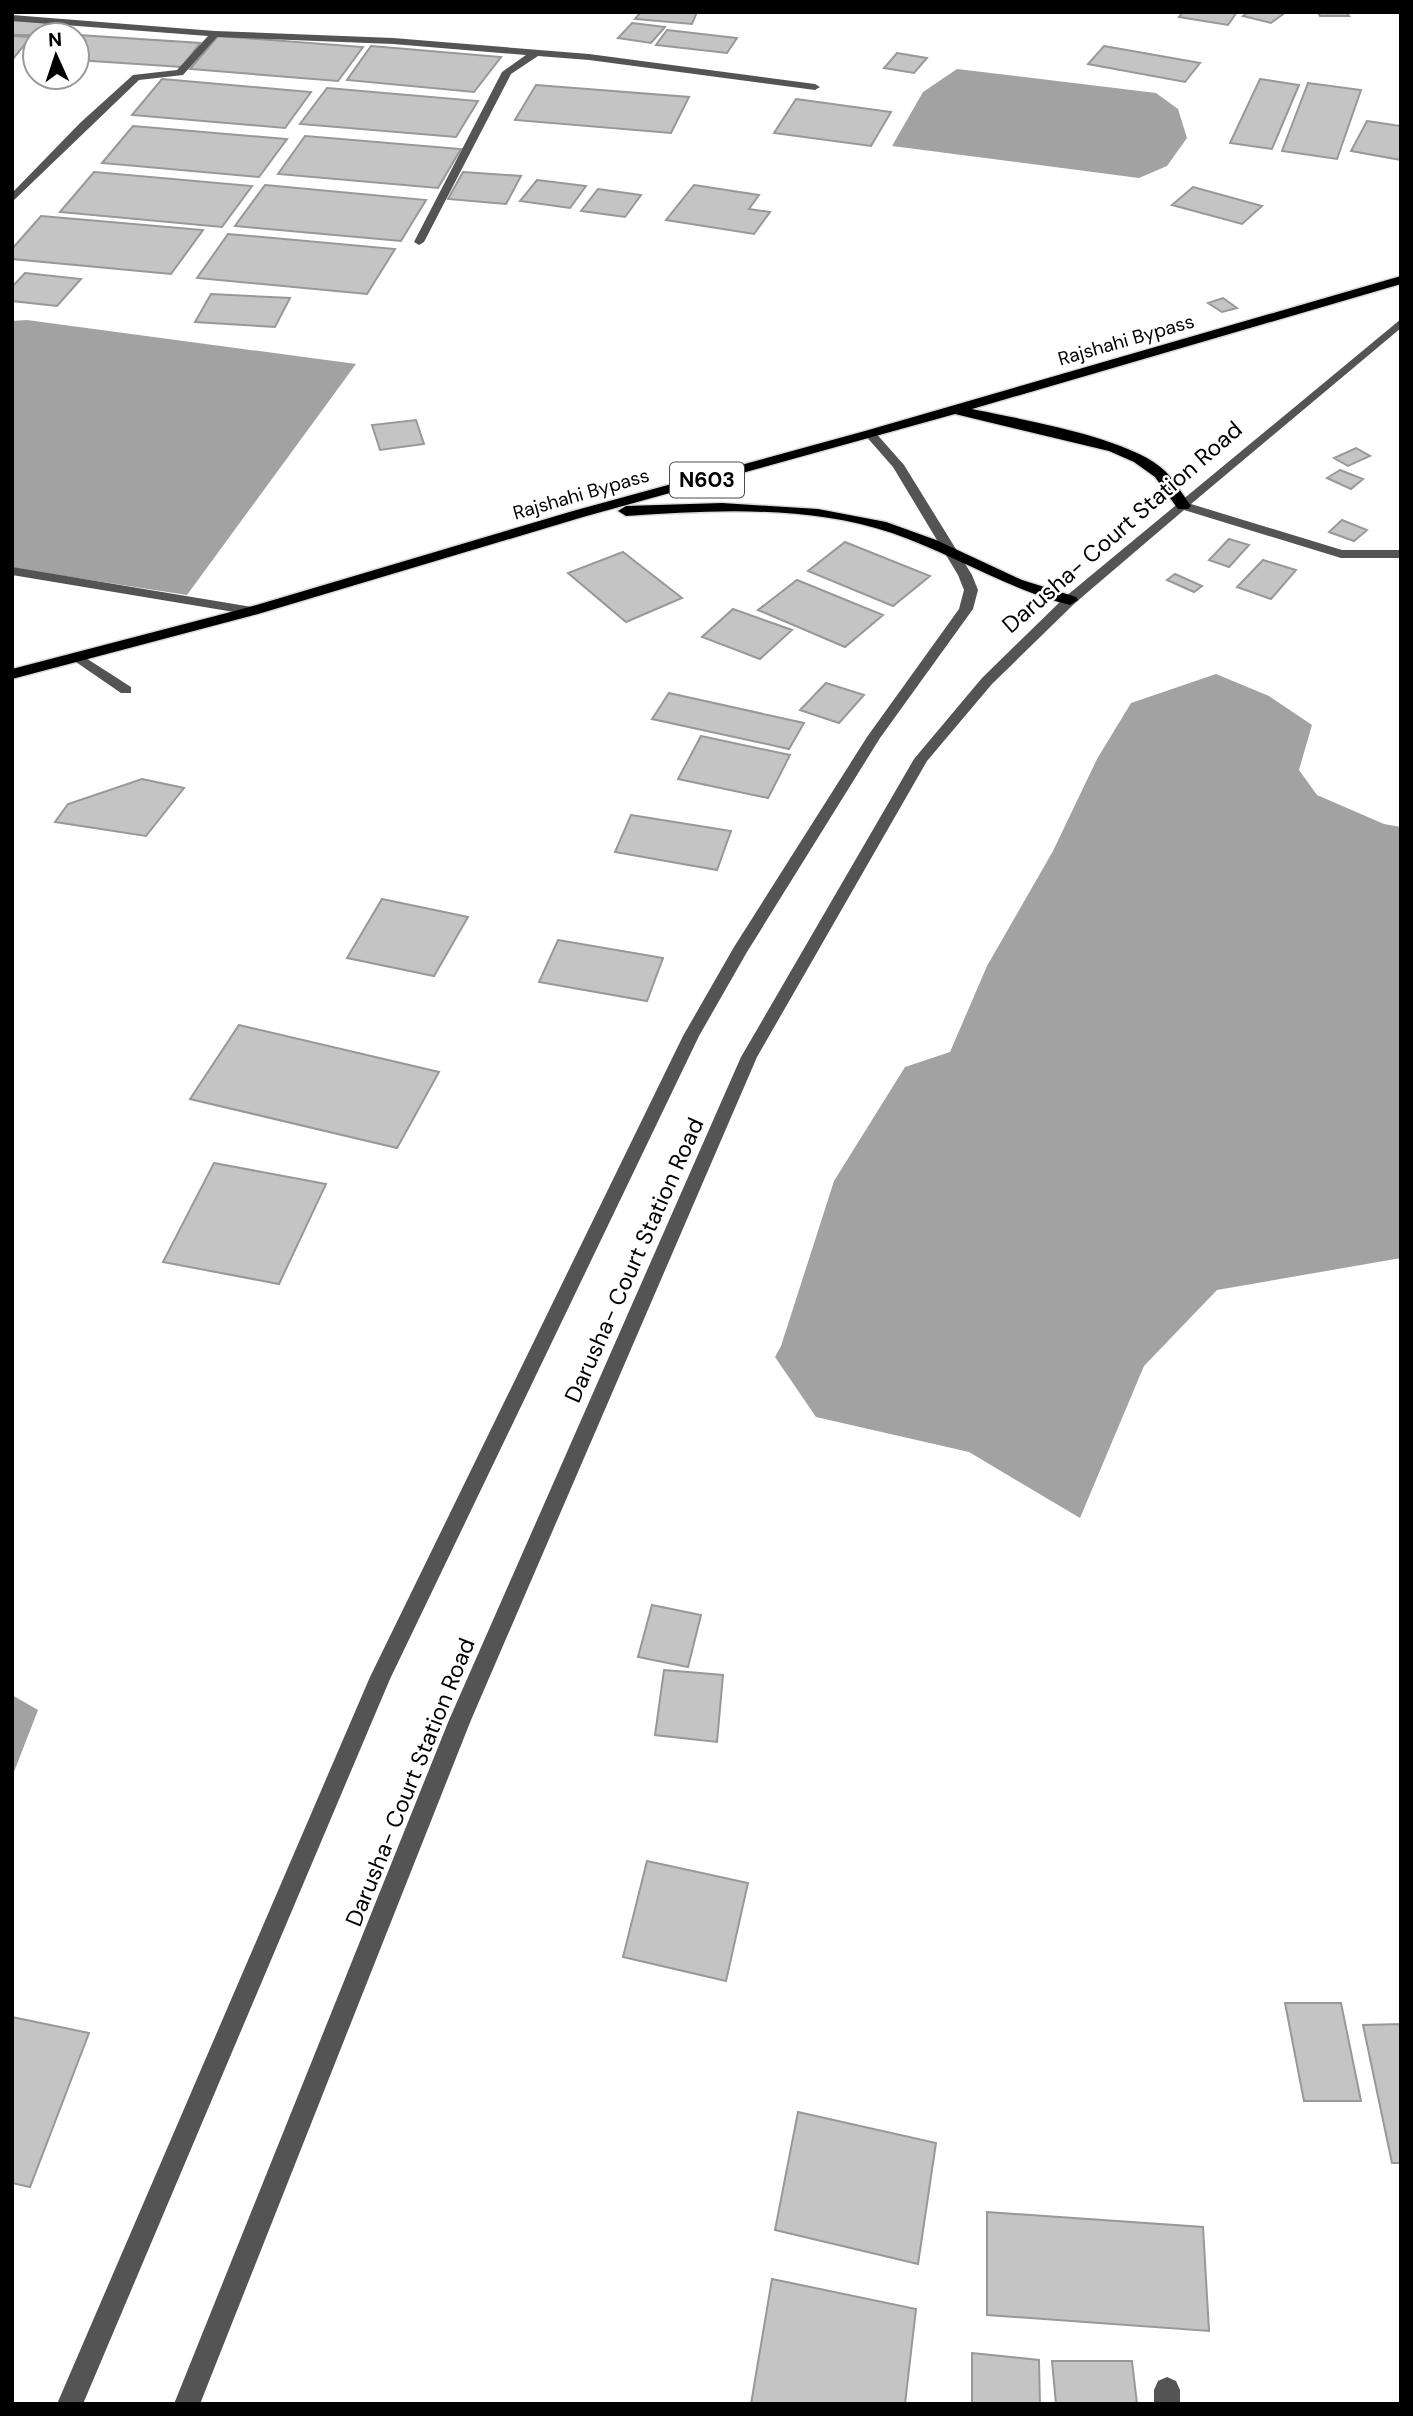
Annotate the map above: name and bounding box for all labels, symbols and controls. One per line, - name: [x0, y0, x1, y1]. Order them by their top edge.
- north arrow: [21, 21, 91, 91]
- text: N: [48, 27, 63, 52]
- street label: Rajshahi Bypass: [1055, 309, 1197, 371]
- street label: Darusha- Court Station Road: [996, 415, 1248, 639]
- road number: N603: [670, 462, 744, 498]
- street label: Rajshahi Bypass: [510, 463, 652, 525]
- street label: Darusha- Court Station Road: [558, 1113, 710, 1407]
- street label: Darusha- Court Station Road: [338, 1633, 482, 1931]

